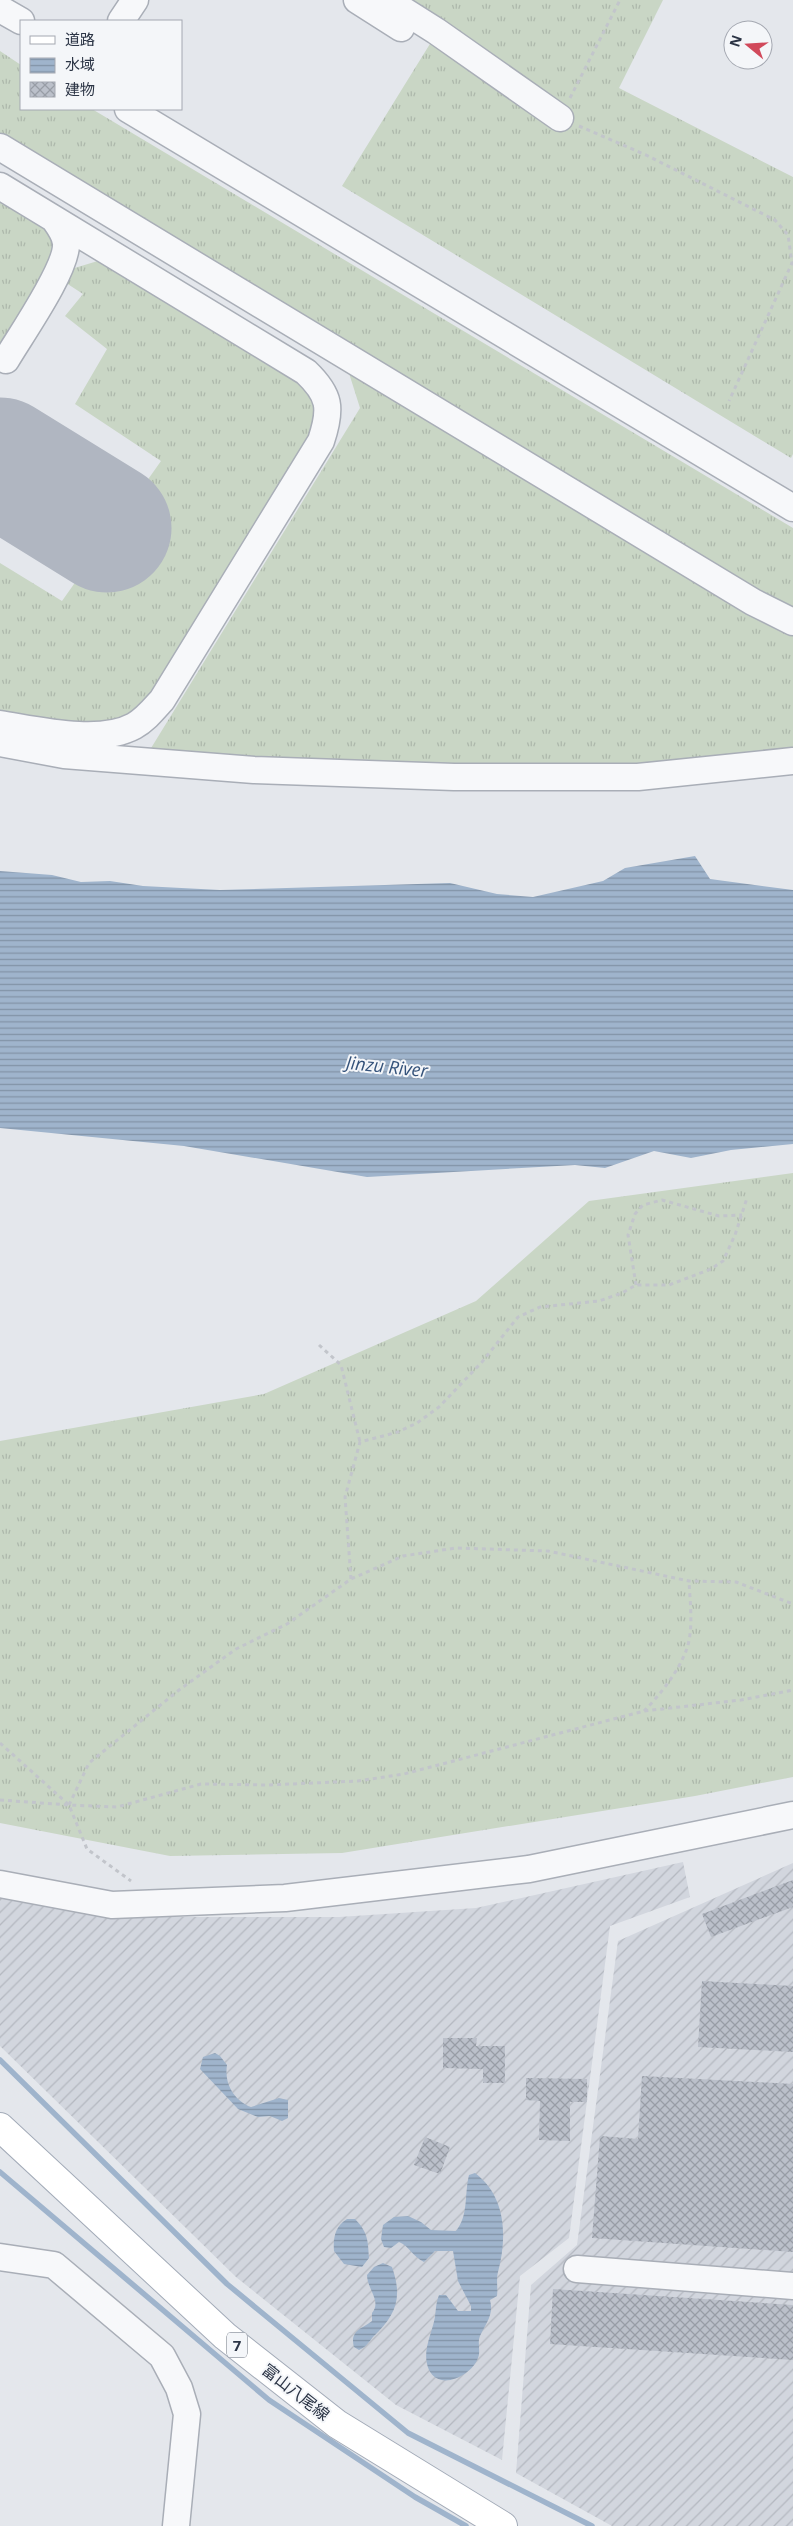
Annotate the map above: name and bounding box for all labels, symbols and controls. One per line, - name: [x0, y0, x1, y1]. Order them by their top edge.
- legend: [20, 20, 182, 110]
- north arrow: [723, 20, 773, 70]
- text: 道路: [65, 29, 95, 49]
- text: N: [724, 32, 746, 49]
- text: 水域: [65, 54, 95, 74]
- text: 建物: [65, 79, 95, 99]
- water label: Jinzu River: [342, 1049, 430, 1082]
- road number: 7: [227, 2332, 247, 2358]
- street label: 富山八尾線: [258, 2359, 334, 2425]

